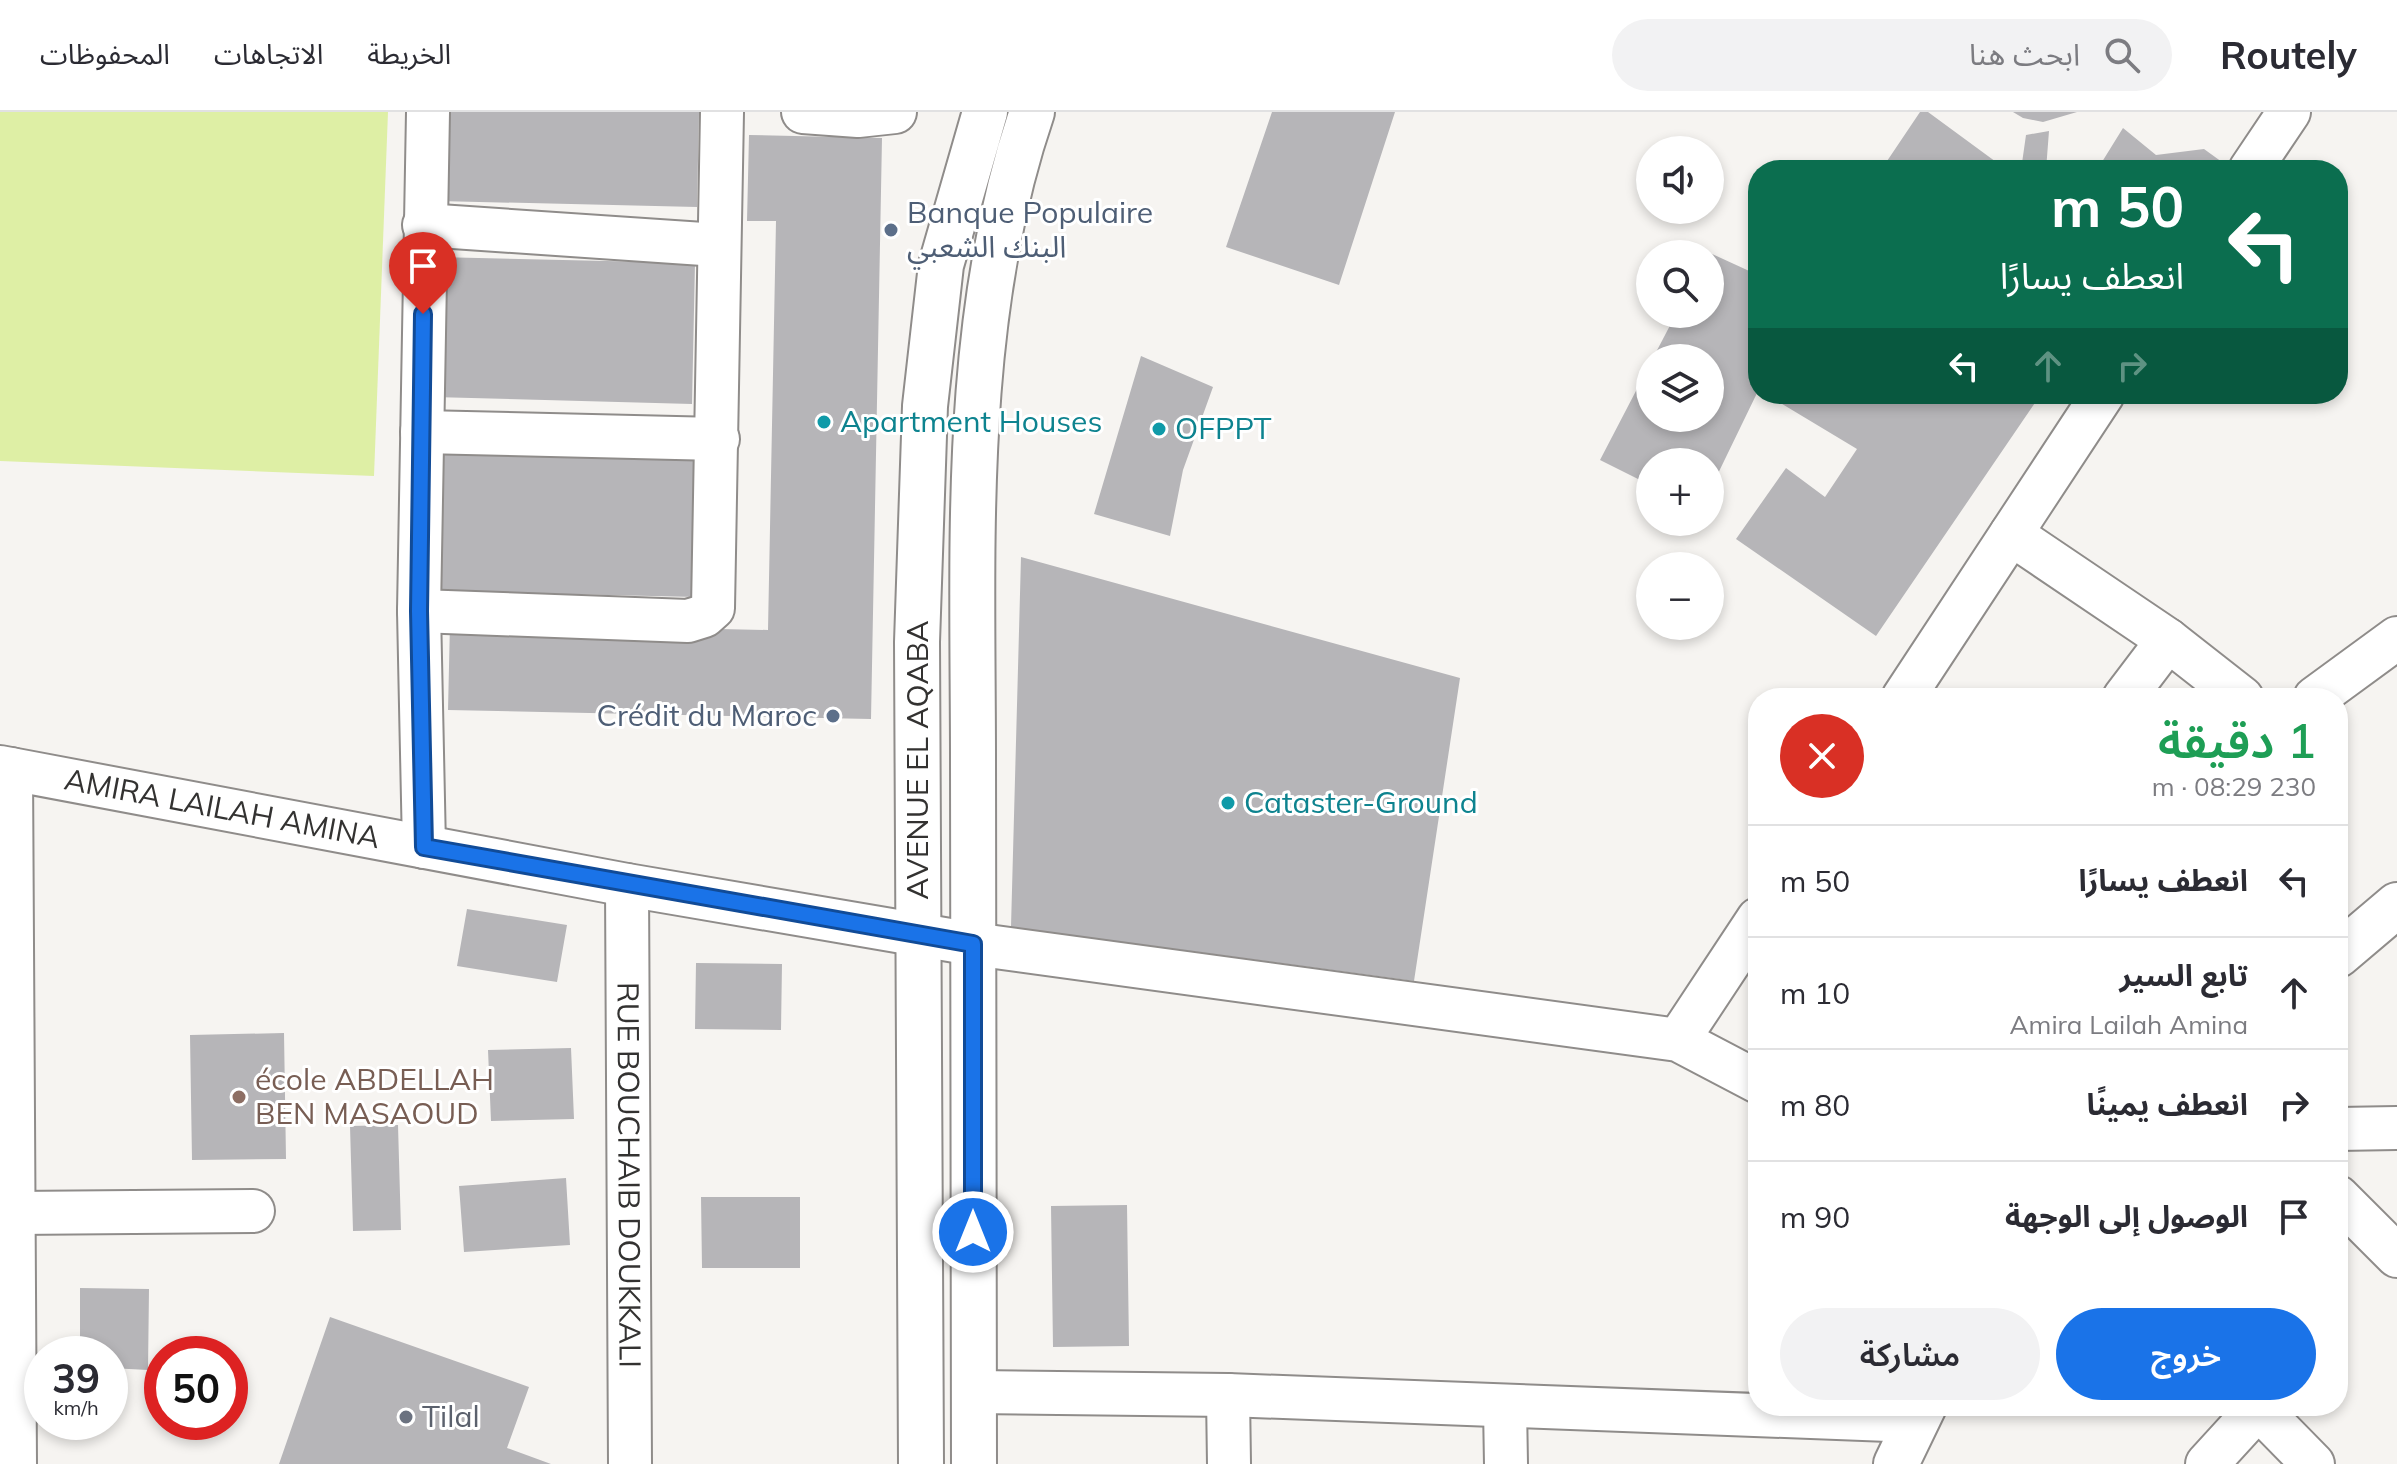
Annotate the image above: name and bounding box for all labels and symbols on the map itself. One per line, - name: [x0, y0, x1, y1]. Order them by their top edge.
- place label: Banque Populaire البنك الشعبي: [907, 193, 1153, 270]
- marker: Banque Populaire البنك الشعبي: [882, 221, 900, 239]
- pin: [389, 232, 457, 314]
- place label: Apartment Houses: [840, 402, 1102, 440]
- place label: OFPPT: [1175, 409, 1272, 447]
- marker: Apartment Houses: [815, 413, 833, 431]
- marker: OFPPT: [1150, 420, 1168, 438]
- street label: AVENUE EL AQABA: [898, 620, 936, 900]
- place label: Crédit du Maroc: [596, 696, 817, 734]
- marker: Crédit du Maroc: [824, 707, 842, 725]
- street label: AMIRA LAILAH AMINA: [61, 760, 383, 856]
- place label: Cataster-Ground: [1244, 783, 1478, 821]
- marker: Cataster-Ground: [1219, 794, 1237, 812]
- street label: RUE BOUCHAIB DOUKKALI: [610, 982, 650, 1368]
- place label: école ABDELLAH BEN MASAOUD: [255, 1060, 494, 1132]
- marker: école ABDELLAH BEN MASAOUD: [230, 1088, 248, 1106]
- position arrow: [931, 1190, 1015, 1274]
- speed limit sign: 50: [144, 1336, 248, 1440]
- place label: Tilal: [422, 1397, 480, 1435]
- marker: Tilal: [397, 1408, 415, 1426]

